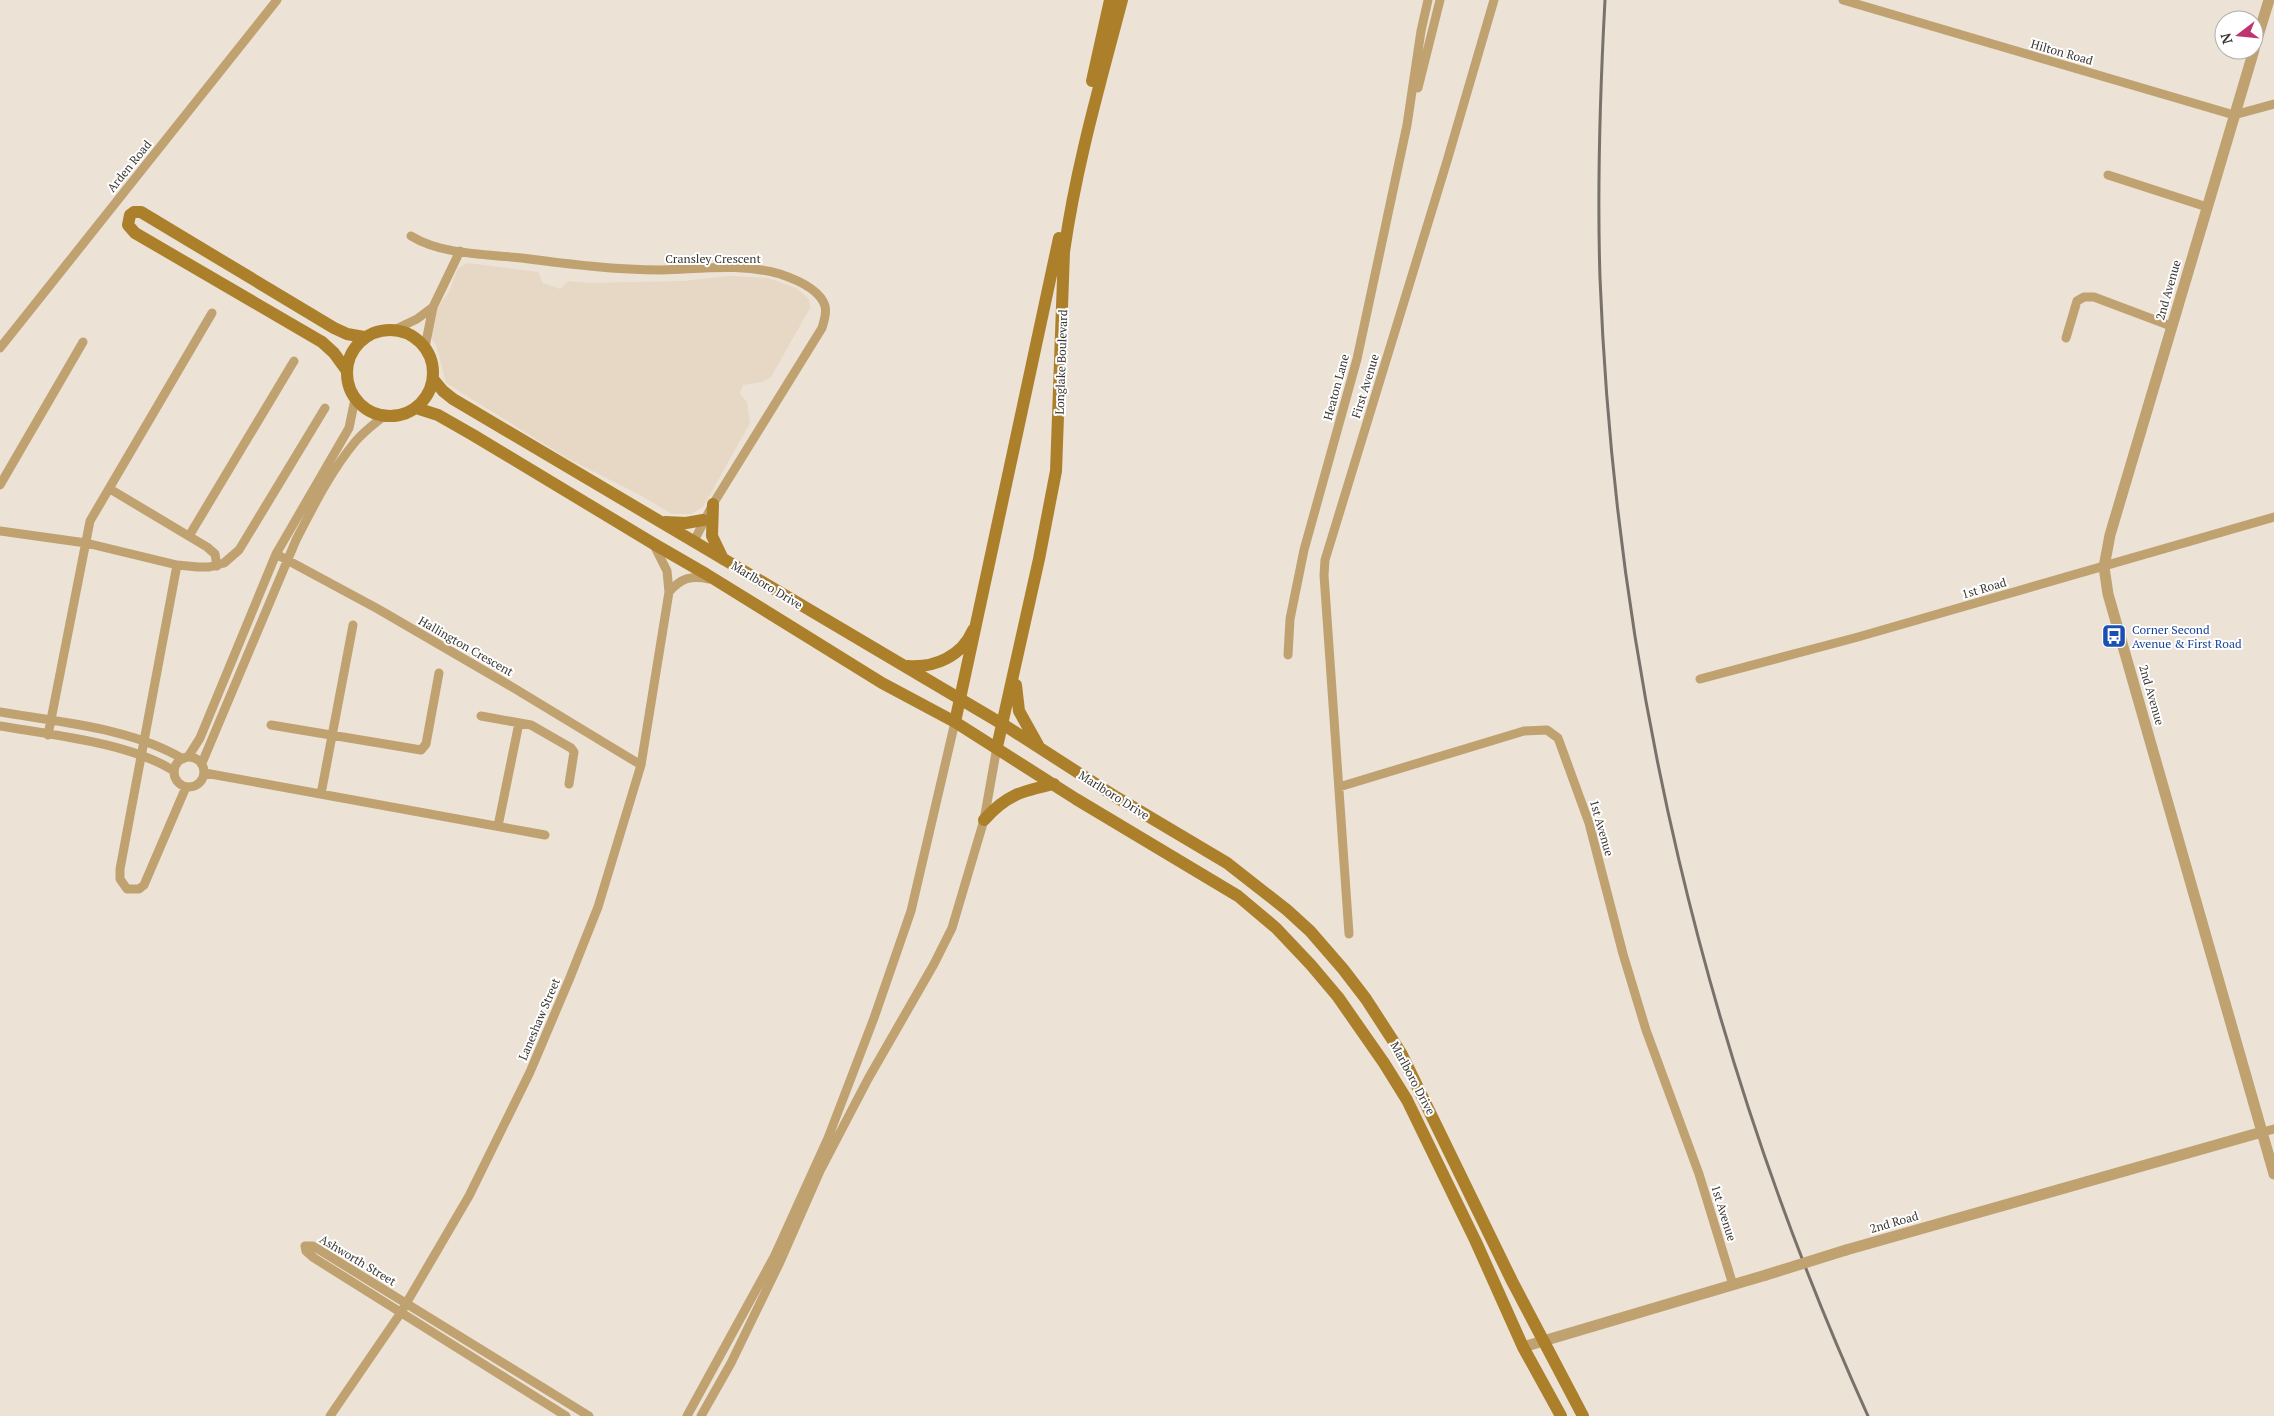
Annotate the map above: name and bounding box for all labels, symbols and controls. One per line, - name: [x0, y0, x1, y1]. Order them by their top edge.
- north arrow: [2214, 10, 2264, 60]
- text: N: [2215, 31, 2237, 46]
- street label: Hilton Road: [2029, 36, 2095, 68]
- street label: Arden Road: [104, 137, 155, 195]
- street label: Cransley Crescent: [665, 251, 761, 266]
- street label: 2nd Avenue: [2152, 258, 2184, 322]
- street label: Longlake Boulevard: [1052, 309, 1070, 415]
- street label: Heaton Lane: [1320, 352, 1352, 422]
- street label: First Avenue: [1348, 352, 1382, 420]
- street label: Marlboro Drive: [729, 558, 805, 612]
- street label: 1st Road: [1960, 574, 2008, 602]
- street label: Hallington Crescent: [416, 613, 516, 679]
- place label: Corner Second Avenue & First Road: [2132, 622, 2242, 651]
- bus stop icon: Corner Second Avenue & First Road: [2101, 623, 2127, 649]
- street label: 2nd Avenue: [2136, 663, 2168, 727]
- street label: Marlboro Drive: [1076, 767, 1152, 823]
- street label: 1st Avenue: [1587, 798, 1617, 858]
- street label: Laneshaw Street: [515, 975, 563, 1062]
- street label: Marlboro Drive: [1387, 1039, 1439, 1117]
- street label: 1st Avenue: [1708, 1183, 1740, 1243]
- street label: 2nd Road: [1868, 1208, 1920, 1236]
- street label: Ashworth Street: [317, 1231, 399, 1289]

